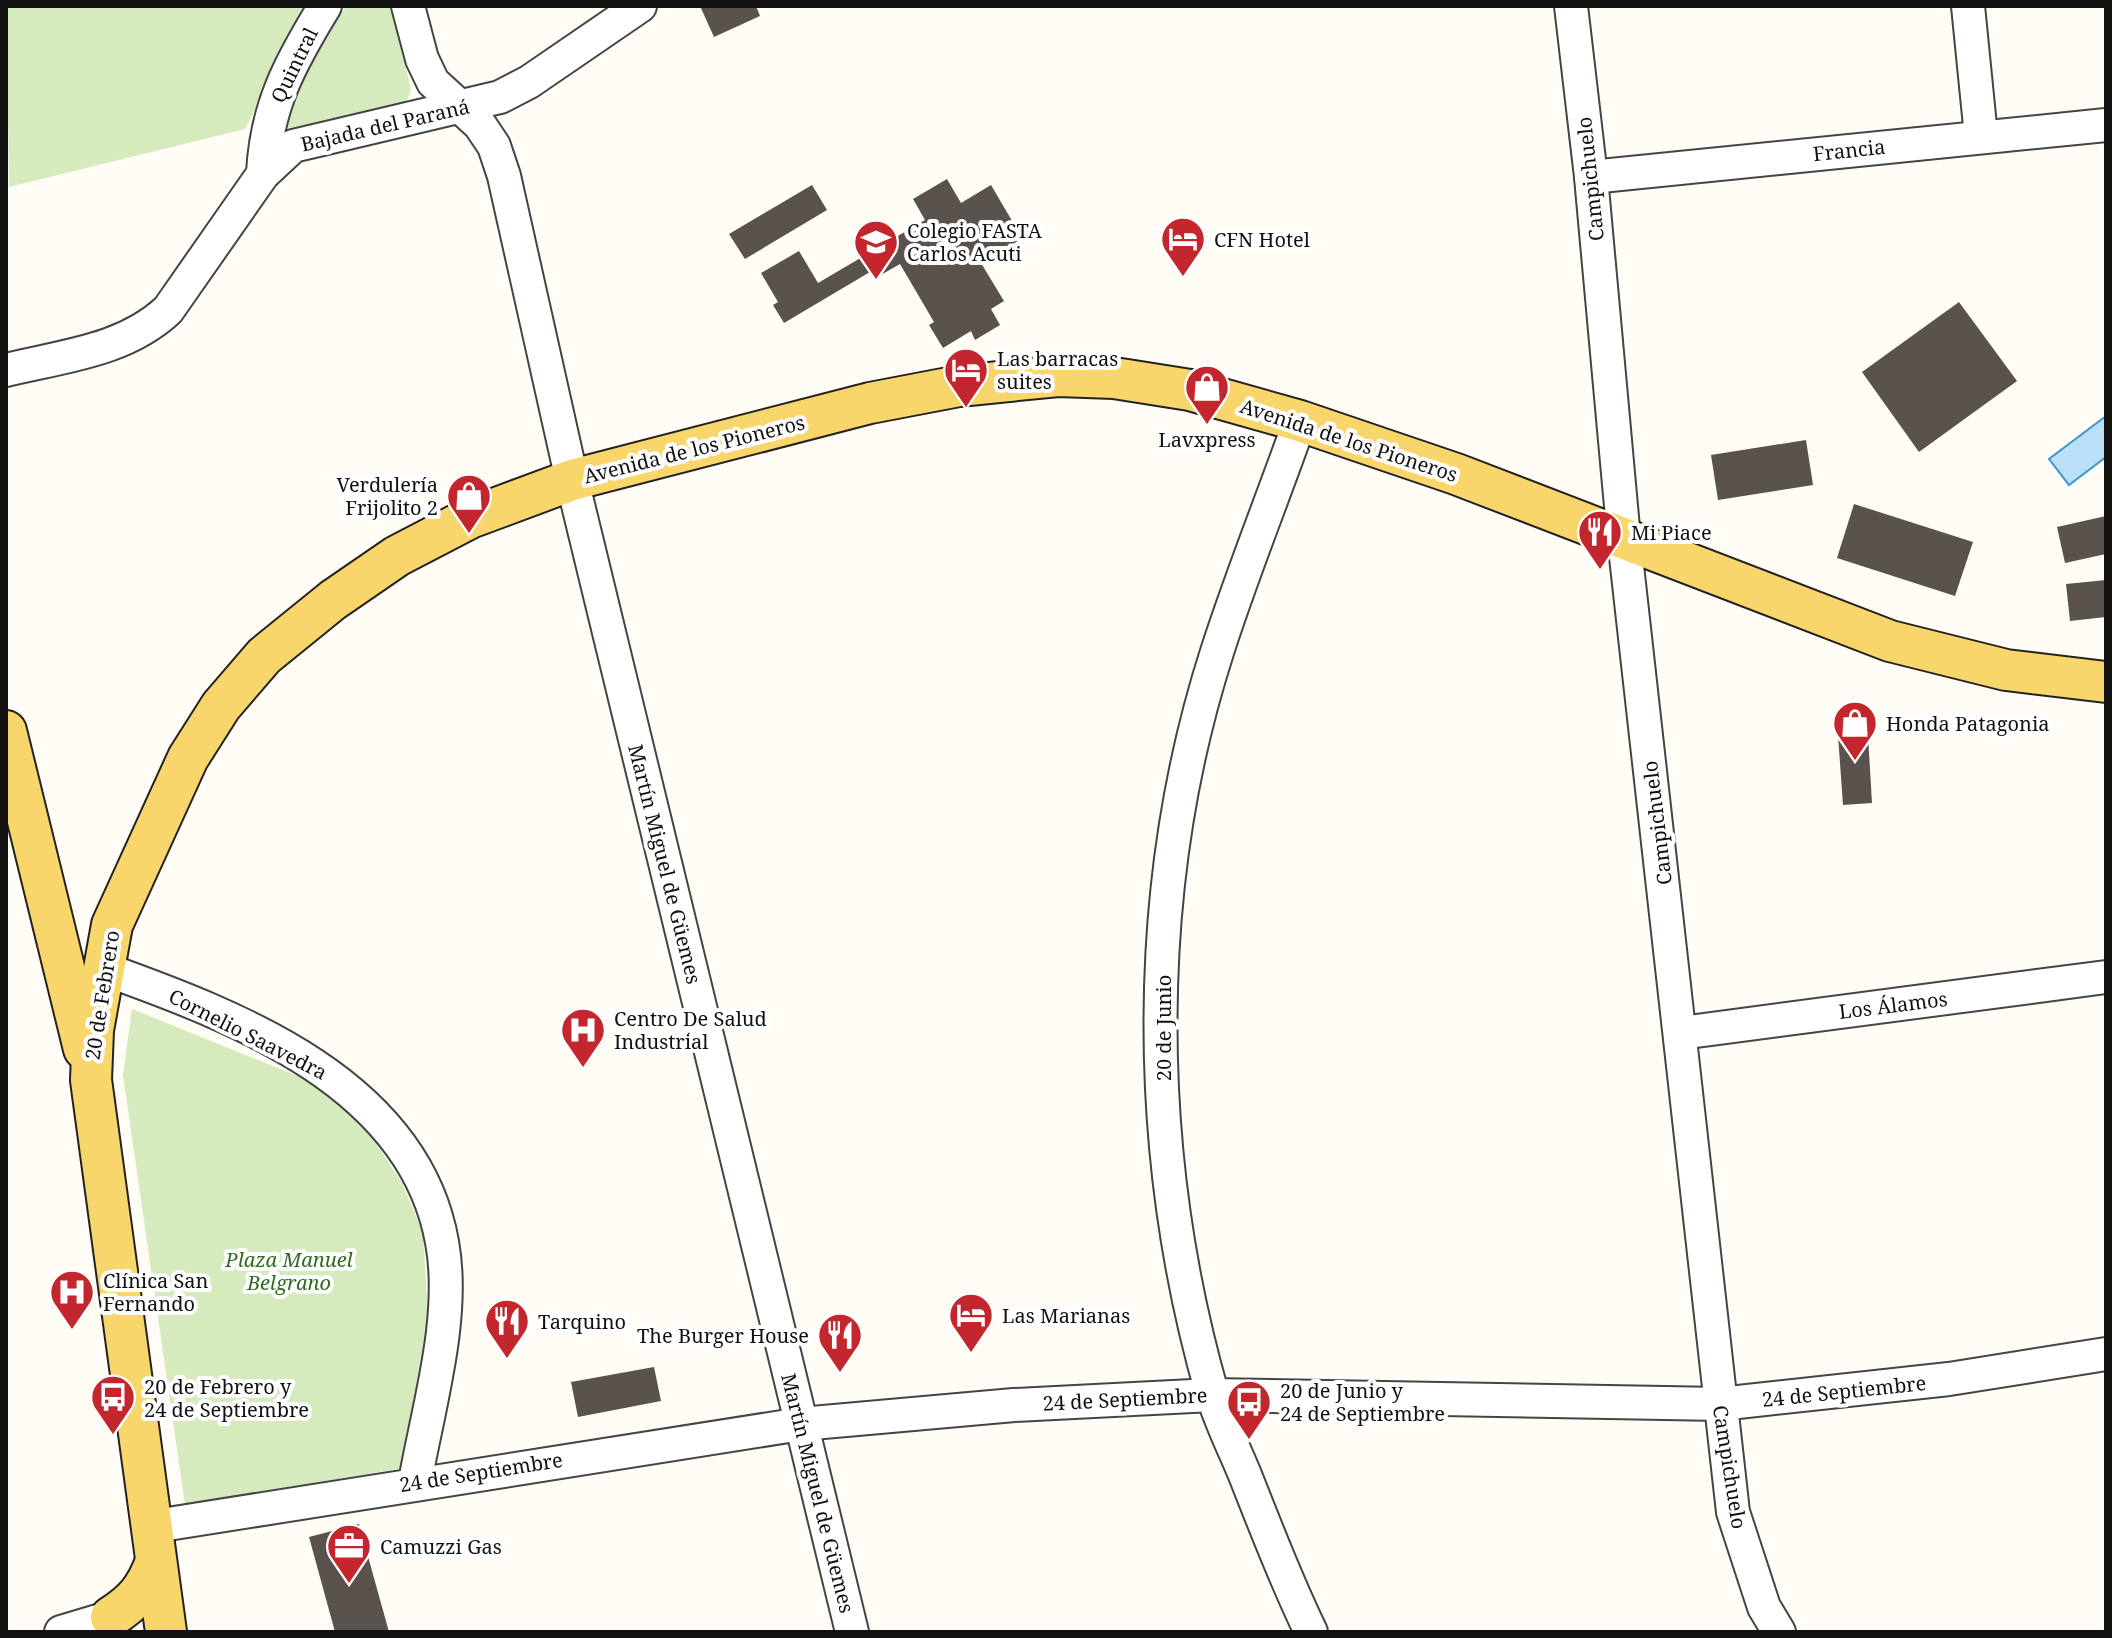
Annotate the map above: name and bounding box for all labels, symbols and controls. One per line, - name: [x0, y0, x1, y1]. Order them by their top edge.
- street label: Quintral: [264, 23, 324, 107]
- street label: Bajada del Paraná: [298, 92, 472, 158]
- street label: Campichuelo: [1570, 116, 1610, 242]
- street label: Francia: [1812, 133, 1886, 167]
- hotel icon: CFN Hotel: [1159, 215, 1207, 278]
- place label: Colegio FASTA Carlos Acuti: [907, 217, 1043, 267]
- school or university icon: Colegio FASTA Carlos Acuti: [852, 218, 900, 281]
- place label: CFN Hotel: [1214, 226, 1310, 253]
- place label: Las barracas suites: [997, 345, 1118, 395]
- hotel icon: Las barracas suites: [942, 346, 990, 409]
- shop icon: Lavxpress: [1183, 363, 1231, 426]
- street label: Avenida de los Pioneros: [1237, 392, 1461, 488]
- street label: Avenida de los Pioneros: [581, 408, 807, 490]
- place label: Lavxpress: [1158, 426, 1256, 453]
- place label: Verdulería Frijolito 2: [337, 471, 438, 521]
- shop icon: Verdulería Frijolito 2: [445, 472, 493, 535]
- restaurant icon: Mi Piace: [1576, 508, 1624, 571]
- place label: Mi Piace: [1631, 519, 1712, 546]
- shop icon: Honda Patagonia: [1831, 699, 1879, 762]
- place label: Honda Patagonia: [1886, 710, 2050, 737]
- street label: Martín Miguel de Güemes: [622, 741, 708, 987]
- street label: Campichuelo: [1636, 759, 1678, 887]
- street label: 20 de Febrero: [78, 928, 126, 1062]
- street label: 20 de Junio: [1150, 975, 1177, 1081]
- street label: Cornelio Saavedra: [164, 982, 332, 1086]
- street label: Los Álamos: [1837, 985, 1949, 1025]
- place label: Centro De Salud Industrial: [614, 1005, 767, 1055]
- hospital icon: Centro De Salud Industrial: [559, 1006, 607, 1069]
- park label: Plaza Manuel Belgrano: [224, 1246, 353, 1296]
- place label: Clínica San Fernando: [103, 1267, 209, 1317]
- hospital icon: Clínica San Fernando: [48, 1268, 96, 1331]
- hotel icon: Las Marianas: [947, 1291, 995, 1354]
- restaurant icon: Tarquino: [483, 1297, 531, 1360]
- place label: Las Marianas: [1002, 1302, 1130, 1329]
- place label: Tarquino: [538, 1308, 626, 1335]
- restaurant icon: The Burger House: [816, 1311, 864, 1374]
- place label: The Burger House: [637, 1322, 809, 1349]
- street label: 24 de Septiembre: [1761, 1369, 1927, 1413]
- street label: Martín Miguel de Güemes: [775, 1370, 861, 1616]
- bus stop icon: 20 de Febrero y 24 de Septiembre: [89, 1373, 137, 1436]
- place label: 20 de Febrero y 24 de Septiembre: [144, 1373, 309, 1423]
- place label: 20 de Junio y 24 de Septiembre: [1280, 1377, 1445, 1427]
- bus stop icon: 20 de Junio y 24 de Septiembre: [1225, 1378, 1273, 1441]
- street label: 24 de Septiembre: [1042, 1381, 1208, 1417]
- street label: Campichuelo: [1707, 1403, 1753, 1531]
- street label: 24 de Septiembre: [397, 1446, 565, 1498]
- office icon: Camuzzi Gas: [325, 1522, 373, 1585]
- place label: Camuzzi Gas: [380, 1533, 502, 1560]

